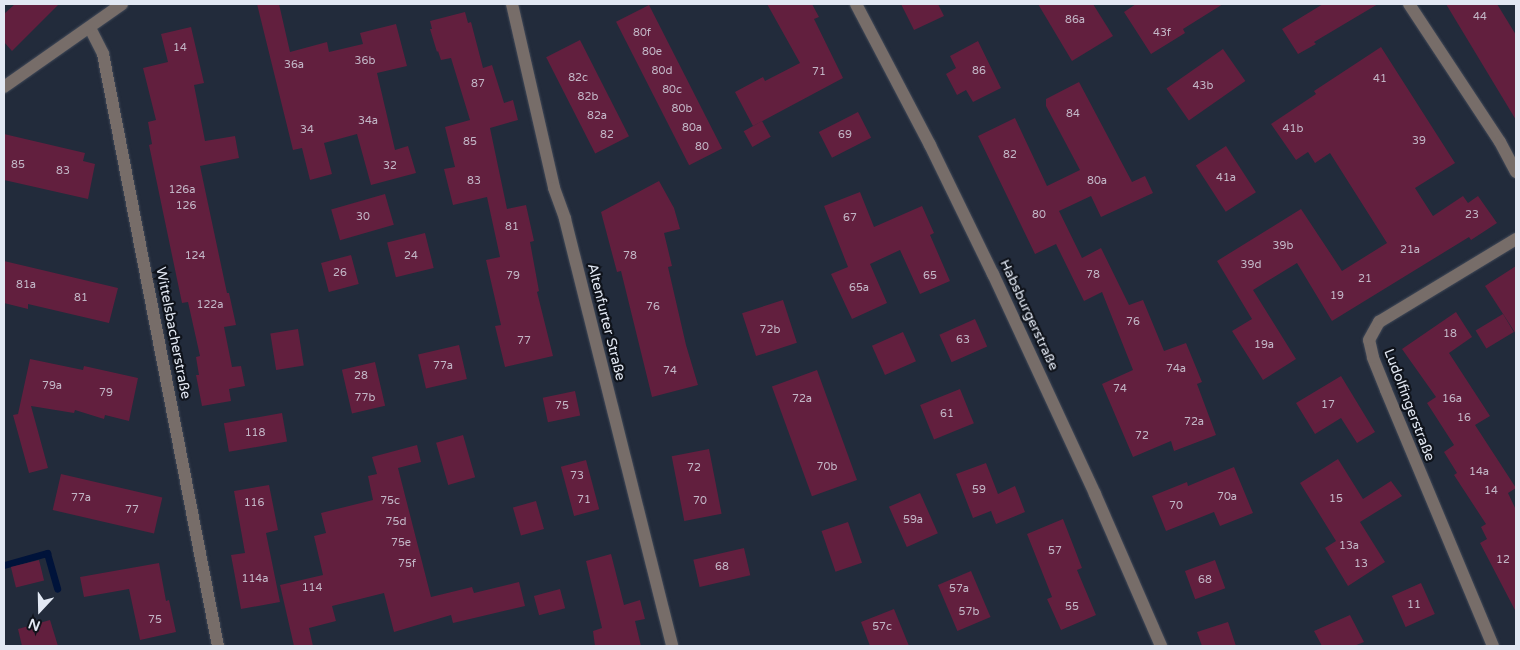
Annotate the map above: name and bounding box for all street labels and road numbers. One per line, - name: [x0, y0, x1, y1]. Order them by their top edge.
- street label: Habsburgerstraße: [996, 257, 1062, 373]
- street label: Altenfurter Straße: [583, 262, 629, 382]
- street label: Wittelsbacherstraße: [152, 266, 194, 400]
- street label: Ludolfingerstraße: [1380, 347, 1438, 463]

